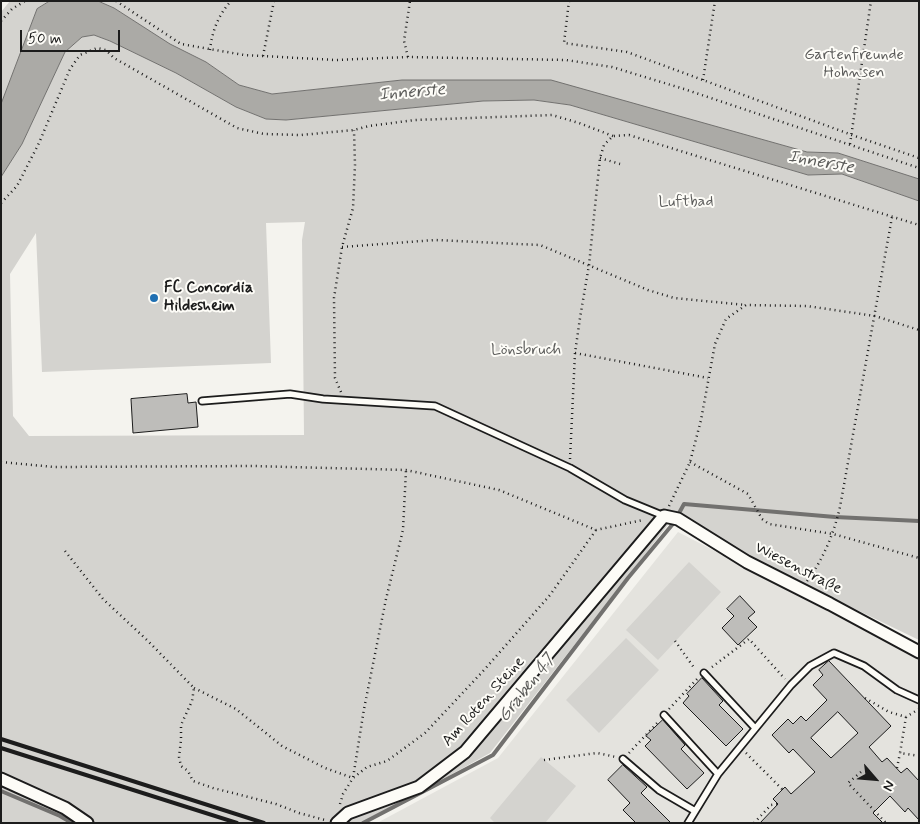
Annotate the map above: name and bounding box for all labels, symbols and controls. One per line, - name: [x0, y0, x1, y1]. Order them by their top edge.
- scale bar: [22, 20, 122, 52]
- text: 50 m: [28, 29, 62, 49]
- park label: Gartenfreunde Hohnsen: [804, 46, 904, 84]
- water label: Innerste: [378, 79, 446, 107]
- water label: Innerste: [786, 147, 856, 179]
- park label: Luftbad: [659, 193, 713, 213]
- place label: FC Concordia Hildesheim: [164, 279, 253, 317]
- marker: FC Concordia Hildesheim: [148, 292, 160, 304]
- park label: Lönsbruch: [491, 341, 561, 361]
- street label: Wiesenstraße: [751, 539, 845, 599]
- water label: Graben 47: [494, 651, 560, 727]
- street label: Am Roten Steine: [439, 653, 529, 751]
- north arrow: [850, 754, 900, 804]
- text: N: [878, 778, 899, 794]

